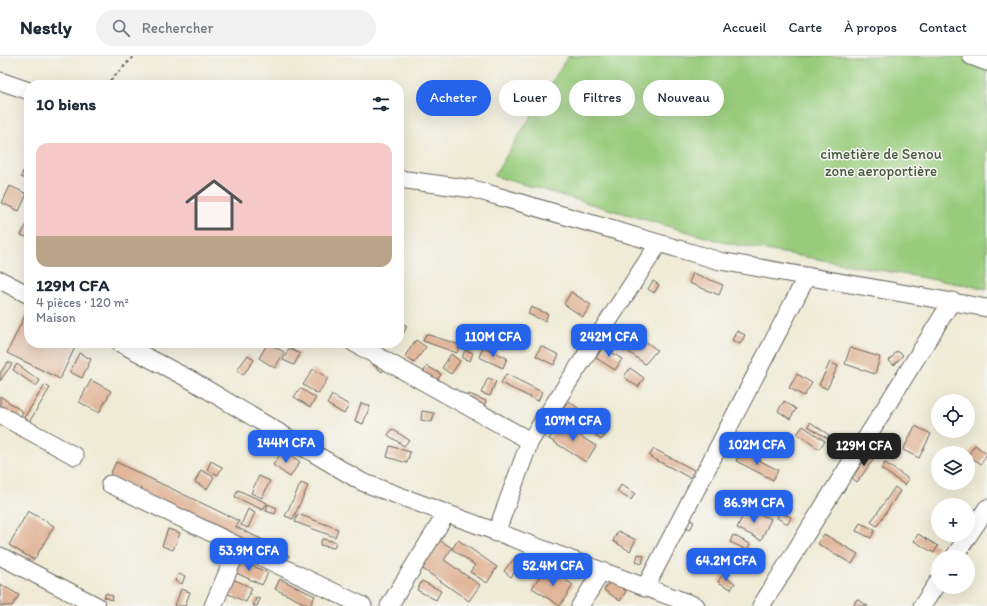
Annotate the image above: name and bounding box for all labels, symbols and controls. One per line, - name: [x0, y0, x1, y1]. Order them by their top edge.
- search box: [96, 10, 376, 46]
- text: Nestly: [20, 16, 72, 39]
- icon: search: [110, 17, 132, 39]
- text: Rechercher: [142, 19, 214, 37]
- text: Accueil: [723, 19, 766, 36]
- text: Carte: [788, 19, 822, 36]
- text: À propos: [844, 19, 897, 36]
- text: Contact: [919, 19, 967, 36]
- chip: Acheter: [416, 80, 491, 116]
- chip: Louer: [499, 80, 561, 116]
- chip: Filtres: [569, 80, 635, 116]
- chip: Nouveau: [643, 80, 724, 116]
- icon: filters: [370, 93, 392, 115]
- text: 10 biens: [36, 94, 96, 114]
- park label: cimetière de Senou zone aeroportière: [820, 145, 942, 180]
- icon: home: [178, 169, 250, 241]
- text: 129M CFA: [36, 275, 109, 295]
- text: 4 pièces · 120 m²: [36, 295, 129, 310]
- text: Maison: [36, 310, 76, 325]
- pin: 110M CFA: [452, 324, 534, 358]
- pin: 242M CFA: [568, 324, 650, 358]
- text: 110M CFA: [465, 329, 521, 344]
- text: 242M CFA: [580, 329, 638, 344]
- map controls: [931, 394, 975, 594]
- button: locate: [931, 394, 975, 438]
- pin: 107M CFA: [532, 408, 614, 442]
- text: 107M CFA: [545, 413, 601, 428]
- pin: 144M CFA: [245, 430, 327, 464]
- pin: 102M CFA: [716, 432, 798, 466]
- pin: 129M CFA: [823, 433, 905, 467]
- text: 144M CFA: [257, 435, 315, 450]
- text: 102M CFA: [728, 437, 786, 452]
- text: 129M CFA: [836, 438, 892, 453]
- button: layers: [931, 446, 975, 490]
- pin: 86.9M CFA: [708, 490, 800, 524]
- text: 86.9M CFA: [724, 495, 784, 510]
- button: +: [931, 498, 975, 542]
- pin: 53.9M CFA: [203, 538, 295, 572]
- text: 53.9M CFA: [219, 543, 279, 558]
- pin: 64.2M CFA: [680, 548, 772, 582]
- button: −: [931, 550, 975, 594]
- pin: 52.4M CFA: [507, 553, 599, 587]
- text: 64.2M CFA: [695, 553, 757, 568]
- text: 52.4M CFA: [522, 558, 584, 573]

